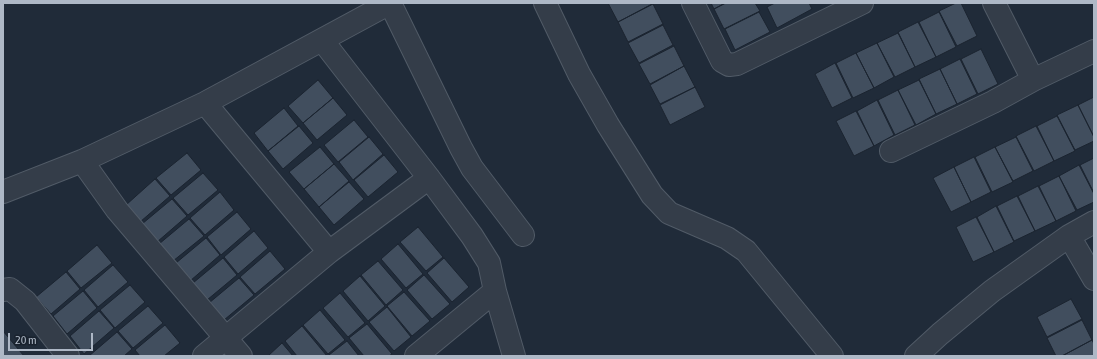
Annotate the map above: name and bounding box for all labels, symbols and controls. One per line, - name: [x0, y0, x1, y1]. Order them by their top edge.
- scale bar: [10, 325, 95, 351]
- text: 20 m: [15, 333, 37, 347]

